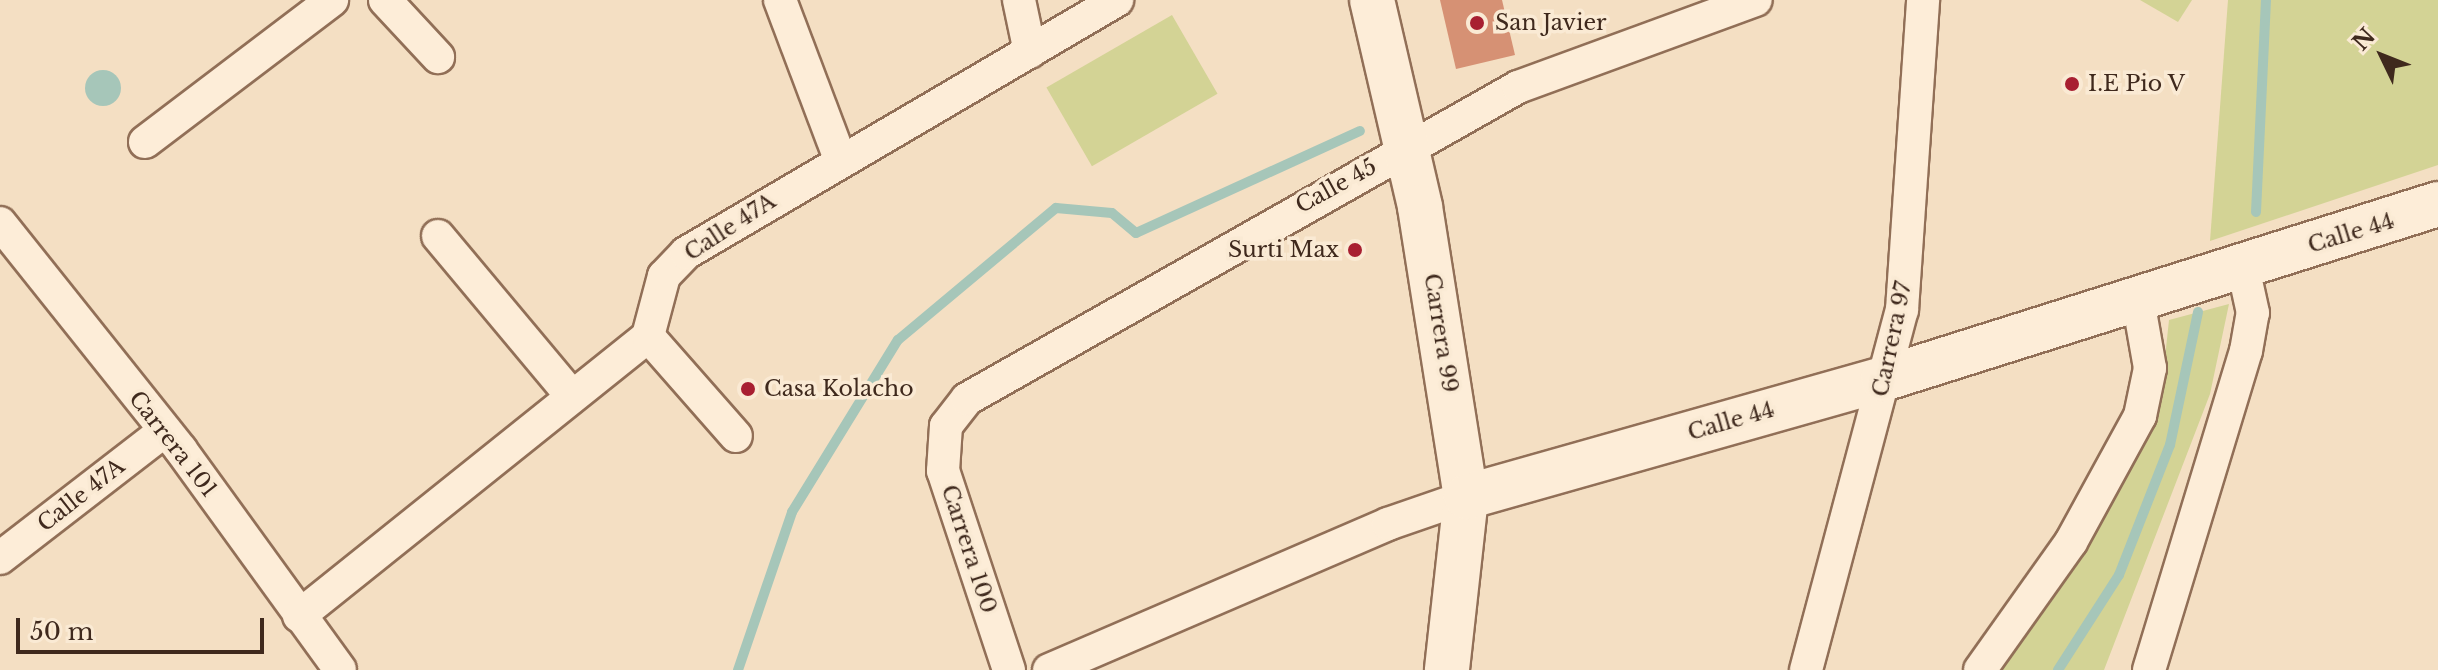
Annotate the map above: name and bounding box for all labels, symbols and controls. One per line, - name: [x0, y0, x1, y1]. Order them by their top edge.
- place label: San Javier: [1495, 10, 1607, 36]
- marker: San Javier: [1466, 12, 1488, 34]
- north arrow: [2342, 16, 2422, 96]
- text: N: [2347, 23, 2381, 56]
- place label: I.E Pio V: [2088, 71, 2186, 97]
- marker: I.E Pio V: [2063, 75, 2081, 93]
- street label: Calle 45: [1291, 153, 1381, 219]
- street label: Calle 47A: [680, 188, 780, 266]
- street label: Calle 44: [2305, 207, 2397, 259]
- place label: Surti Max: [1228, 237, 1339, 263]
- marker: Surti Max: [1346, 241, 1364, 259]
- street label: Carrera 99: [1419, 271, 1463, 395]
- street label: Carrera 97: [1867, 279, 1917, 399]
- place label: Casa Kolacho: [764, 376, 914, 402]
- marker: Casa Kolacho: [739, 380, 757, 398]
- street label: Carrera 101: [123, 386, 223, 502]
- street label: Calle 44: [1685, 396, 1777, 446]
- street label: Calle 47A: [32, 453, 130, 537]
- street label: Carrera 100: [936, 481, 1002, 617]
- scale bar: [20, 602, 268, 652]
- text: 50 m: [30, 617, 93, 646]

